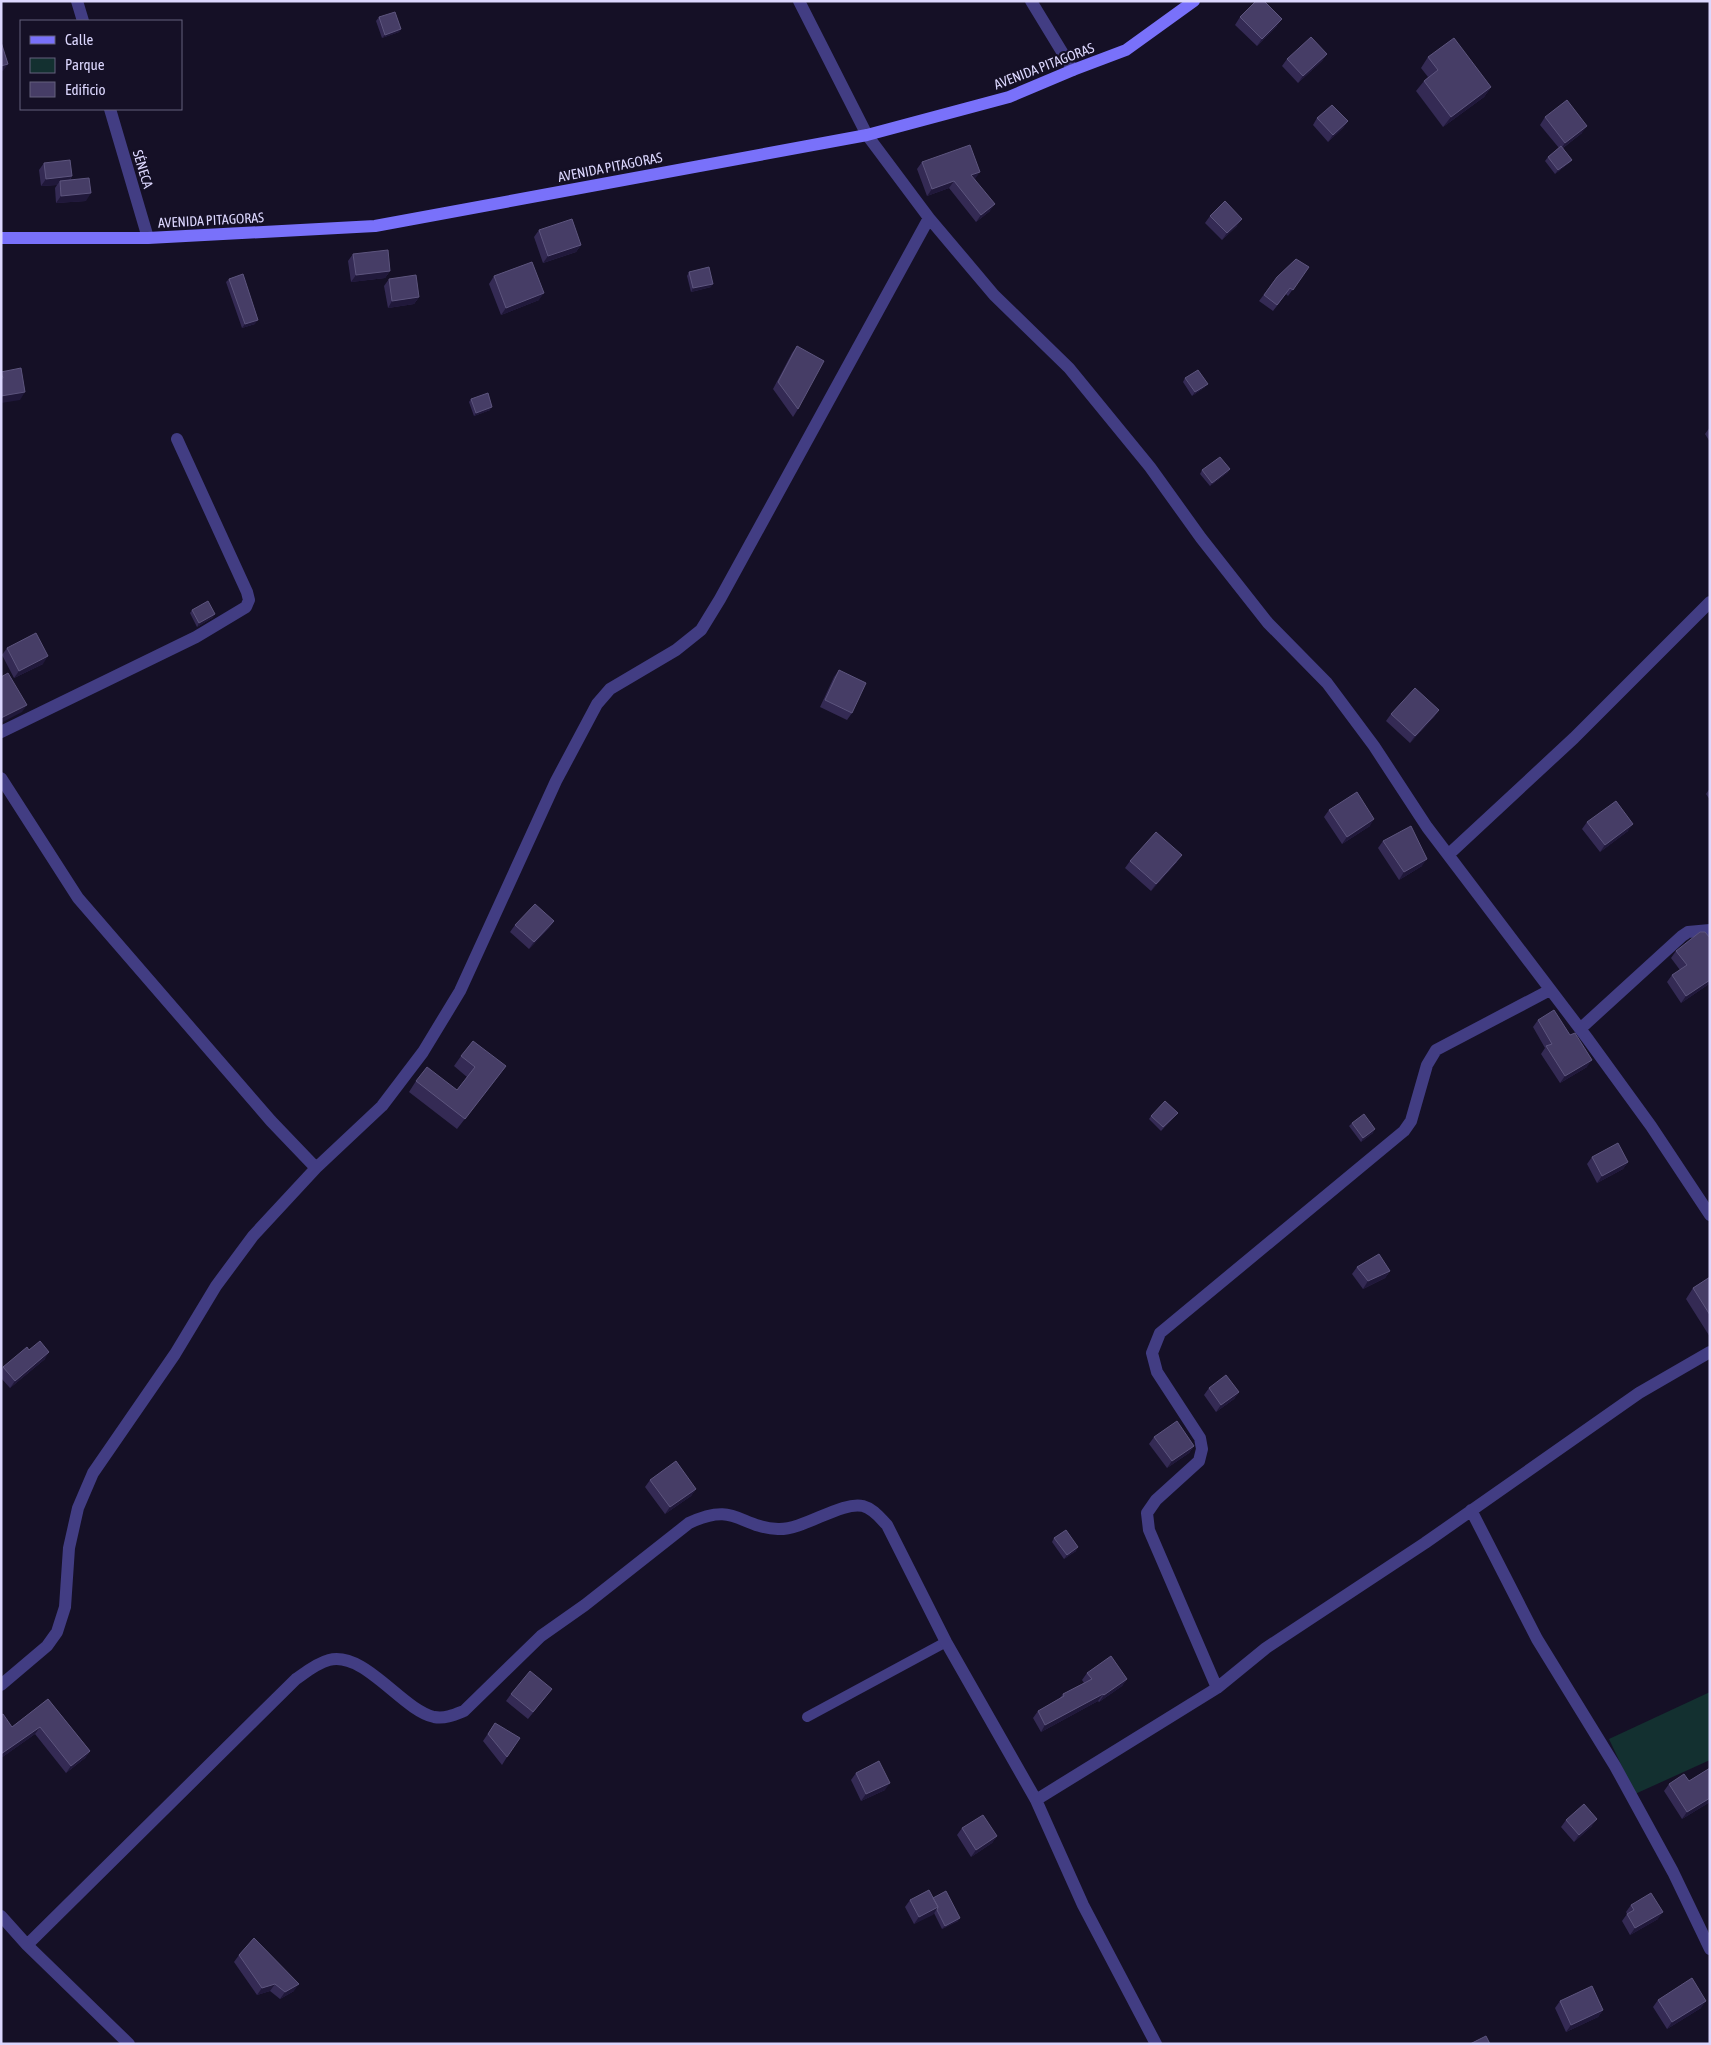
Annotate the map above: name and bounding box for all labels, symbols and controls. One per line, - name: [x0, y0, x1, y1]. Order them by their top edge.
- legend: [20, 20, 182, 110]
- text: Calle: [65, 31, 94, 48]
- street label: AVENIDA PITAGORAS: [992, 39, 1096, 92]
- text: Parque: [65, 56, 105, 73]
- text: Edificio: [65, 81, 106, 98]
- street label: SÉNECA: [130, 148, 156, 190]
- street label: AVENIDA PITAGORAS: [556, 149, 664, 185]
- street label: AVENIDA PITAGORAS: [158, 209, 264, 231]

